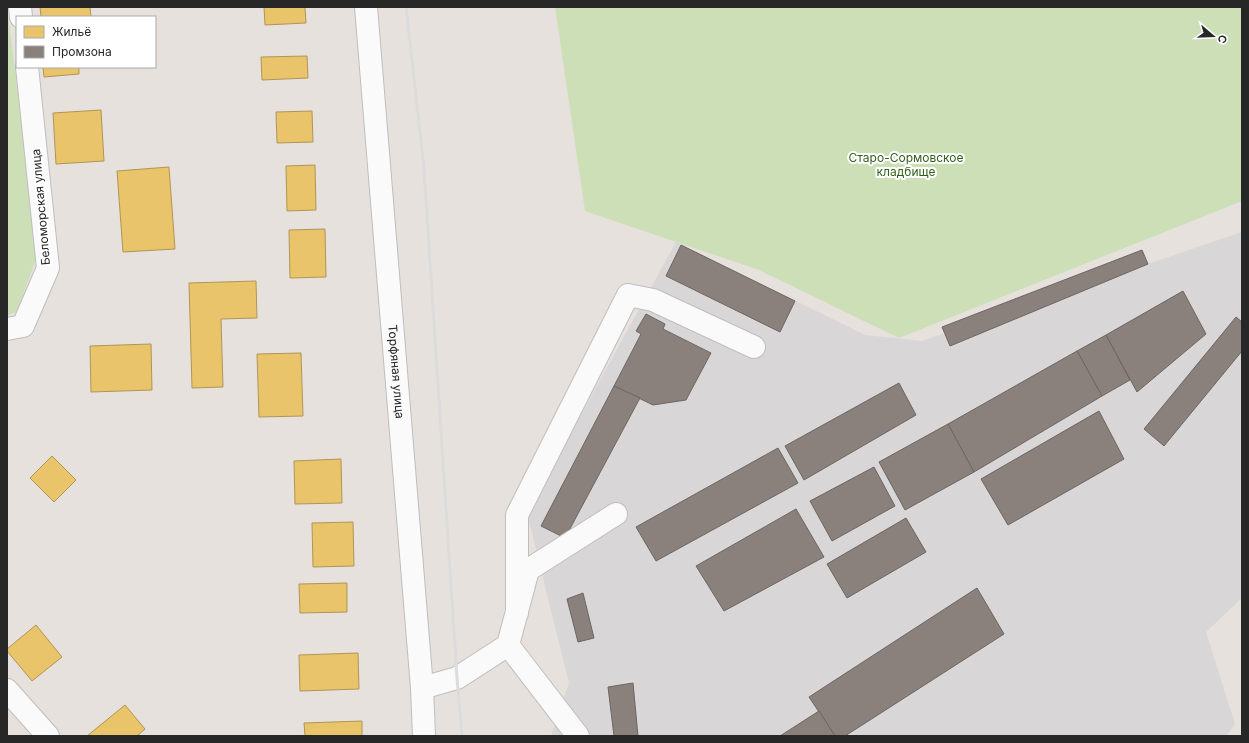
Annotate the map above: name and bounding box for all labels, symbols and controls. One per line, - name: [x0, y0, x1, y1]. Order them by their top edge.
- legend: [16, 16, 156, 68]
- north arrow: [1193, 16, 1233, 56]
- text: Жильё: [52, 24, 91, 39]
- text: С: [1215, 33, 1230, 45]
- text: Промзона: [52, 44, 112, 59]
- street label: Беломорская улица: [28, 148, 53, 266]
- park label: Старо-Сормовское кладбище: [849, 150, 963, 179]
- street label: Торфяная улица: [385, 324, 408, 419]

